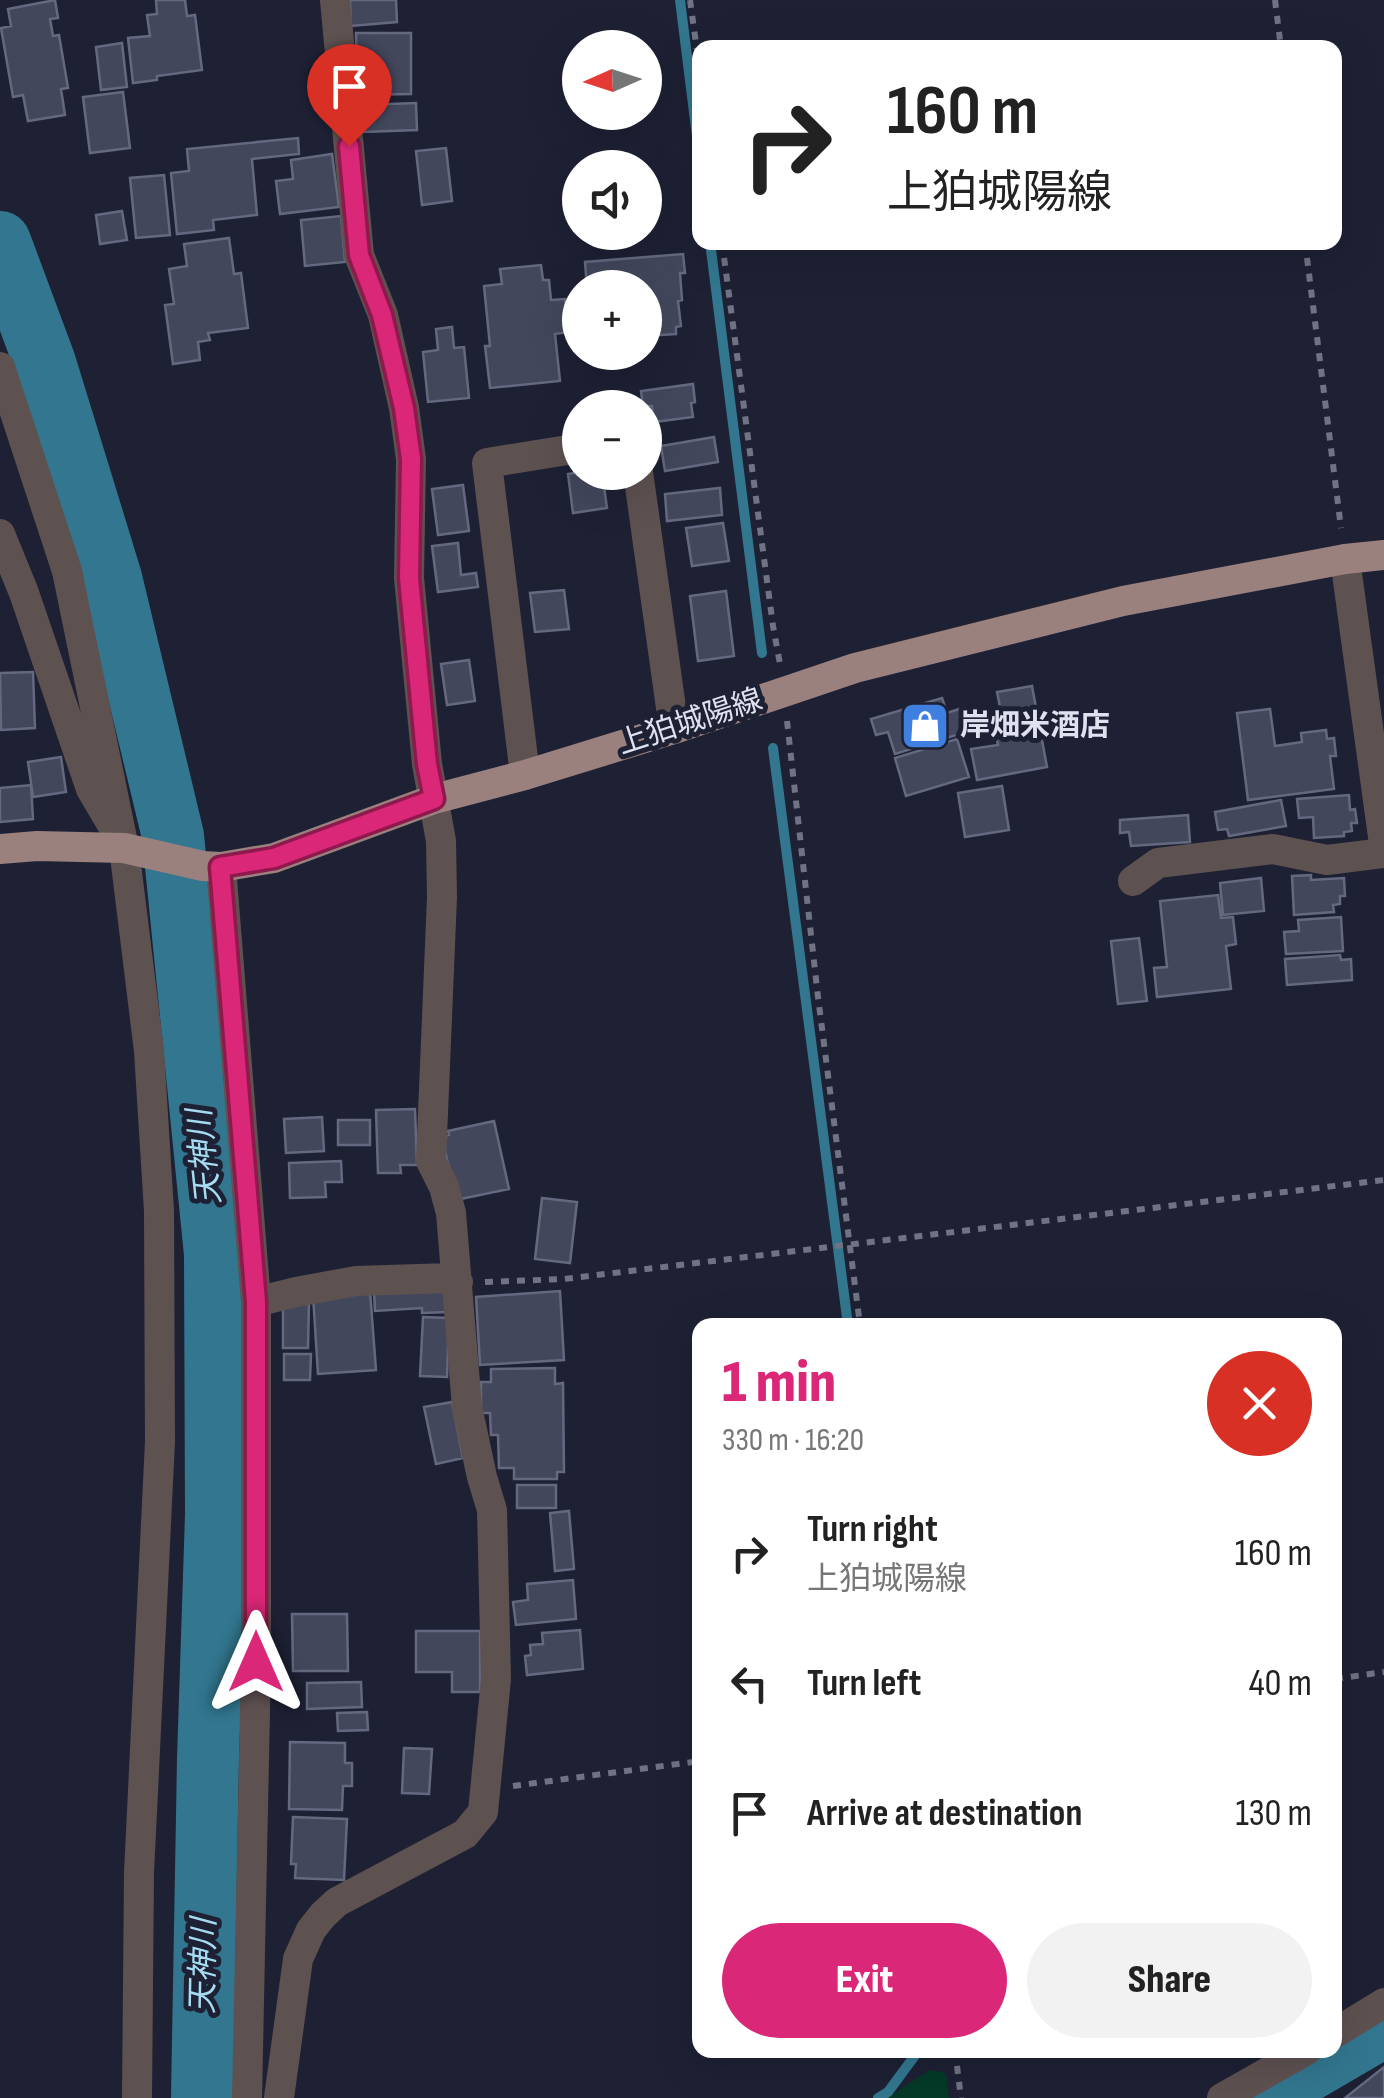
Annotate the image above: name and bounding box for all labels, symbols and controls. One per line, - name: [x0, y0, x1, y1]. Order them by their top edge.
- north arrow: [562, 30, 662, 130]
- map controls: [562, 30, 662, 490]
- pin: [307, 44, 392, 147]
- icon: arrive: [322, 59, 377, 114]
- text: 160 m: [887, 70, 1038, 154]
- icon: right: [722, 80, 852, 210]
- button: sound: [562, 150, 662, 250]
- text: 上狛城陽線: [887, 166, 1112, 221]
- button: +: [562, 270, 662, 370]
- button: −: [562, 390, 662, 490]
- street label: 上狛城陽線: [613, 682, 767, 762]
- shop icon: 岸畑米酒店: [899, 700, 951, 752]
- place label: 岸畑米酒店: [960, 708, 1110, 744]
- water label: 天神川: [180, 1104, 229, 1207]
- text: 1 min: [722, 1347, 836, 1419]
- button: close: [1207, 1351, 1312, 1456]
- text: 330 m · 16:20: [722, 1421, 864, 1460]
- text: Turn right: [807, 1507, 938, 1552]
- icon: right: [722, 1526, 777, 1581]
- text: 160 m: [1235, 1531, 1312, 1576]
- text: 上狛城陽線: [807, 1560, 967, 1599]
- position arrow: [204, 1610, 308, 1714]
- icon: left: [722, 1656, 777, 1711]
- text: Turn left: [807, 1661, 921, 1706]
- text: 40 m: [1249, 1661, 1312, 1706]
- icon: arrive: [722, 1786, 777, 1841]
- text: Arrive at destination: [807, 1791, 1082, 1836]
- text: 130 m: [1235, 1791, 1312, 1836]
- water label: 天神川: [184, 1915, 224, 2014]
- button: Exit: [722, 1923, 1007, 2038]
- button: Share: [1027, 1923, 1312, 2038]

